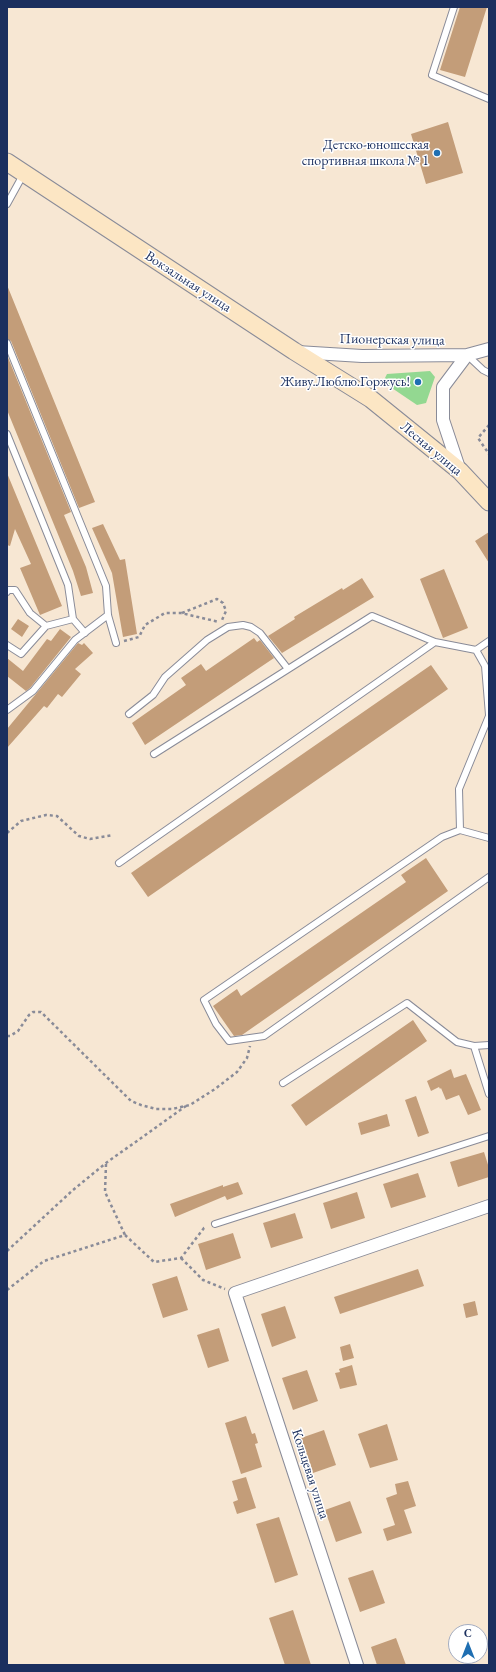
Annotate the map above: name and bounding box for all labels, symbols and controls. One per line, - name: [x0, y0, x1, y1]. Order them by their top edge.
- place label: Детско-юношеская спортивная школа № 1: [302, 137, 429, 170]
- marker: Детско-юношеская спортивная школа № 1: [432, 148, 442, 158]
- street label: Вокзальная улица: [142, 248, 234, 316]
- street label: Пионерская улица: [339, 331, 445, 349]
- place label: Живу.Люблю.Горжусь!: [280, 374, 410, 390]
- marker: Живу.Люблю.Горжусь!: [413, 377, 423, 387]
- street label: Лесная улица: [397, 418, 465, 480]
- street label: Кольцевая улица: [288, 1427, 332, 1521]
- north arrow: [448, 1624, 488, 1664]
- text: С: [464, 1626, 472, 1640]

